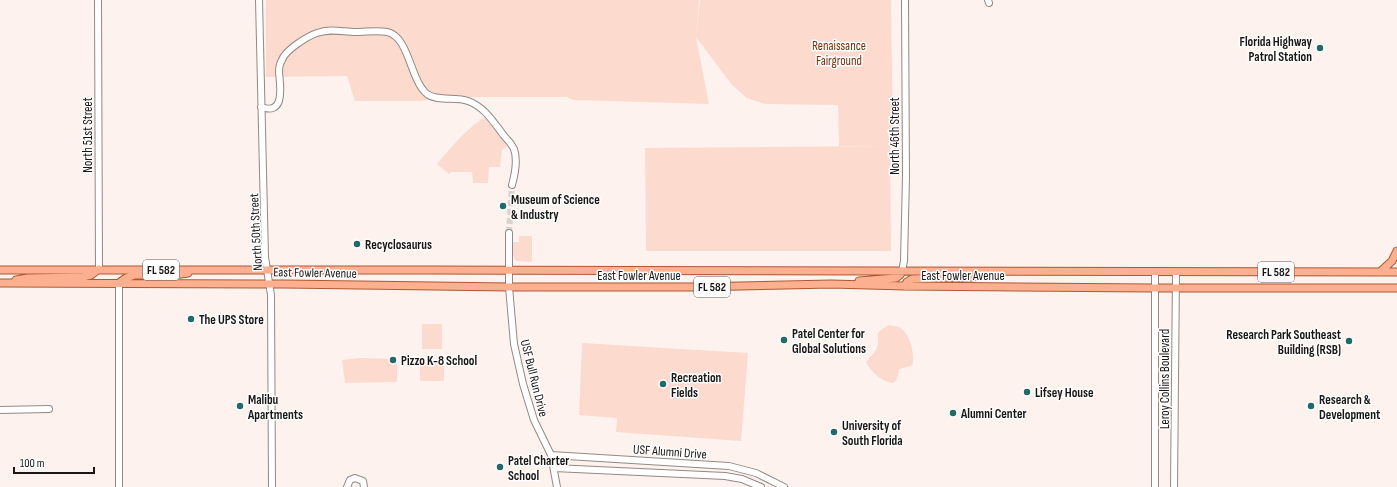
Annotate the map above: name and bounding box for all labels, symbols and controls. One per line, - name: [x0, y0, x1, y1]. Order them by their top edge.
- place label: Florida Highway Patrol Station: [1240, 34, 1313, 65]
- park label: Renaissance Fairground: [812, 38, 866, 69]
- marker: Florida Highway Patrol Station: [1315, 43, 1325, 53]
- street label: North 51st Street: [80, 97, 96, 173]
- street label: North 46th Street: [887, 97, 903, 175]
- place label: Museum of Science & Industry: [511, 192, 600, 223]
- street label: North 50th Street: [246, 193, 266, 271]
- marker: Museum of Science & Industry: [498, 201, 508, 211]
- place label: Recyclosaurus: [365, 237, 432, 253]
- marker: Recyclosaurus: [352, 239, 362, 249]
- road number: FL 582: [143, 260, 179, 280]
- road number: FL 582: [1258, 262, 1294, 282]
- street label: East Fowler Avenue: [273, 264, 357, 282]
- street label: East Fowler Avenue: [597, 268, 681, 284]
- street label: East Fowler Avenue: [921, 268, 1005, 284]
- road number: FL 582: [694, 277, 730, 297]
- place label: The UPS Store: [199, 312, 264, 328]
- marker: The UPS Store: [186, 314, 196, 324]
- place label: Patel Center for Global Solutions: [792, 326, 866, 357]
- place label: Research Park Southeast Building (RSB): [1226, 327, 1342, 358]
- street label: Leroy Collins Boulevard: [1157, 329, 1173, 429]
- marker: Patel Center for Global Solutions: [779, 335, 789, 345]
- marker: Research Park Southeast Building (RSB): [1344, 336, 1354, 346]
- street label: USF Bull Run Drive: [517, 338, 551, 419]
- place label: Pizzo K-8 School: [401, 353, 478, 369]
- marker: Pizzo K-8 School: [388, 355, 398, 365]
- place label: Recreation Fields: [671, 370, 722, 401]
- marker: Recreation Fields: [658, 379, 668, 389]
- place label: Lifsey House: [1035, 385, 1094, 401]
- marker: Lifsey House: [1022, 387, 1032, 397]
- place label: Malibu Apartments: [247, 392, 303, 423]
- place label: Research & Development: [1319, 392, 1381, 423]
- marker: Malibu Apartments: [235, 401, 245, 411]
- marker: Research & Development: [1306, 401, 1316, 411]
- place label: Alumni Center: [960, 406, 1026, 422]
- marker: Alumni Center: [948, 408, 958, 418]
- place label: University of South Florida: [842, 418, 903, 449]
- marker: University of South Florida: [829, 427, 839, 437]
- street label: USF Alumni Drive: [633, 441, 707, 463]
- scale bar: [14, 449, 94, 475]
- place label: Patel Charter School: [508, 453, 569, 484]
- text: 100 m: [20, 456, 45, 471]
- marker: Patel Charter School: [495, 462, 505, 472]

